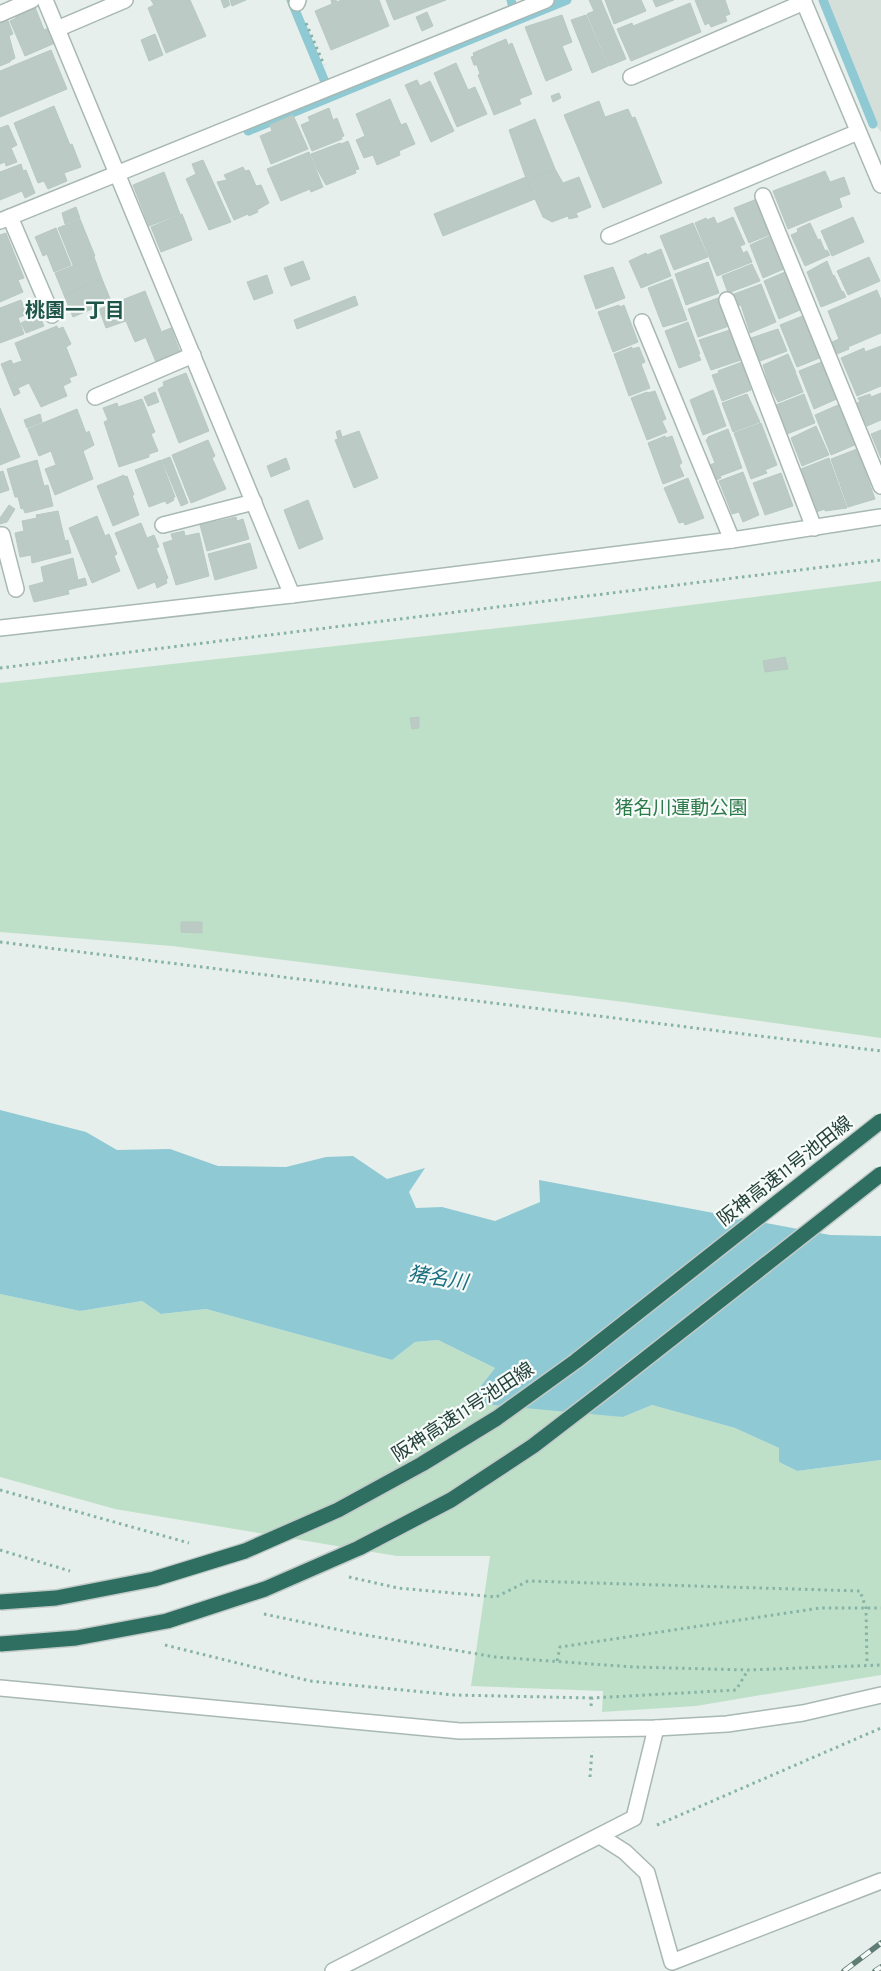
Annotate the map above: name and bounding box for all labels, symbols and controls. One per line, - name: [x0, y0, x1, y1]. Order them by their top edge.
- district label: 桃園一丁目: [25, 299, 125, 322]
- park label: 猪名川運動公園: [614, 797, 748, 819]
- street label: 阪神高速11号池田線: [713, 1112, 857, 1230]
- water label: 猪名川: [407, 1262, 471, 1294]
- street label: 阪神高速11号池田線: [388, 1358, 538, 1466]

